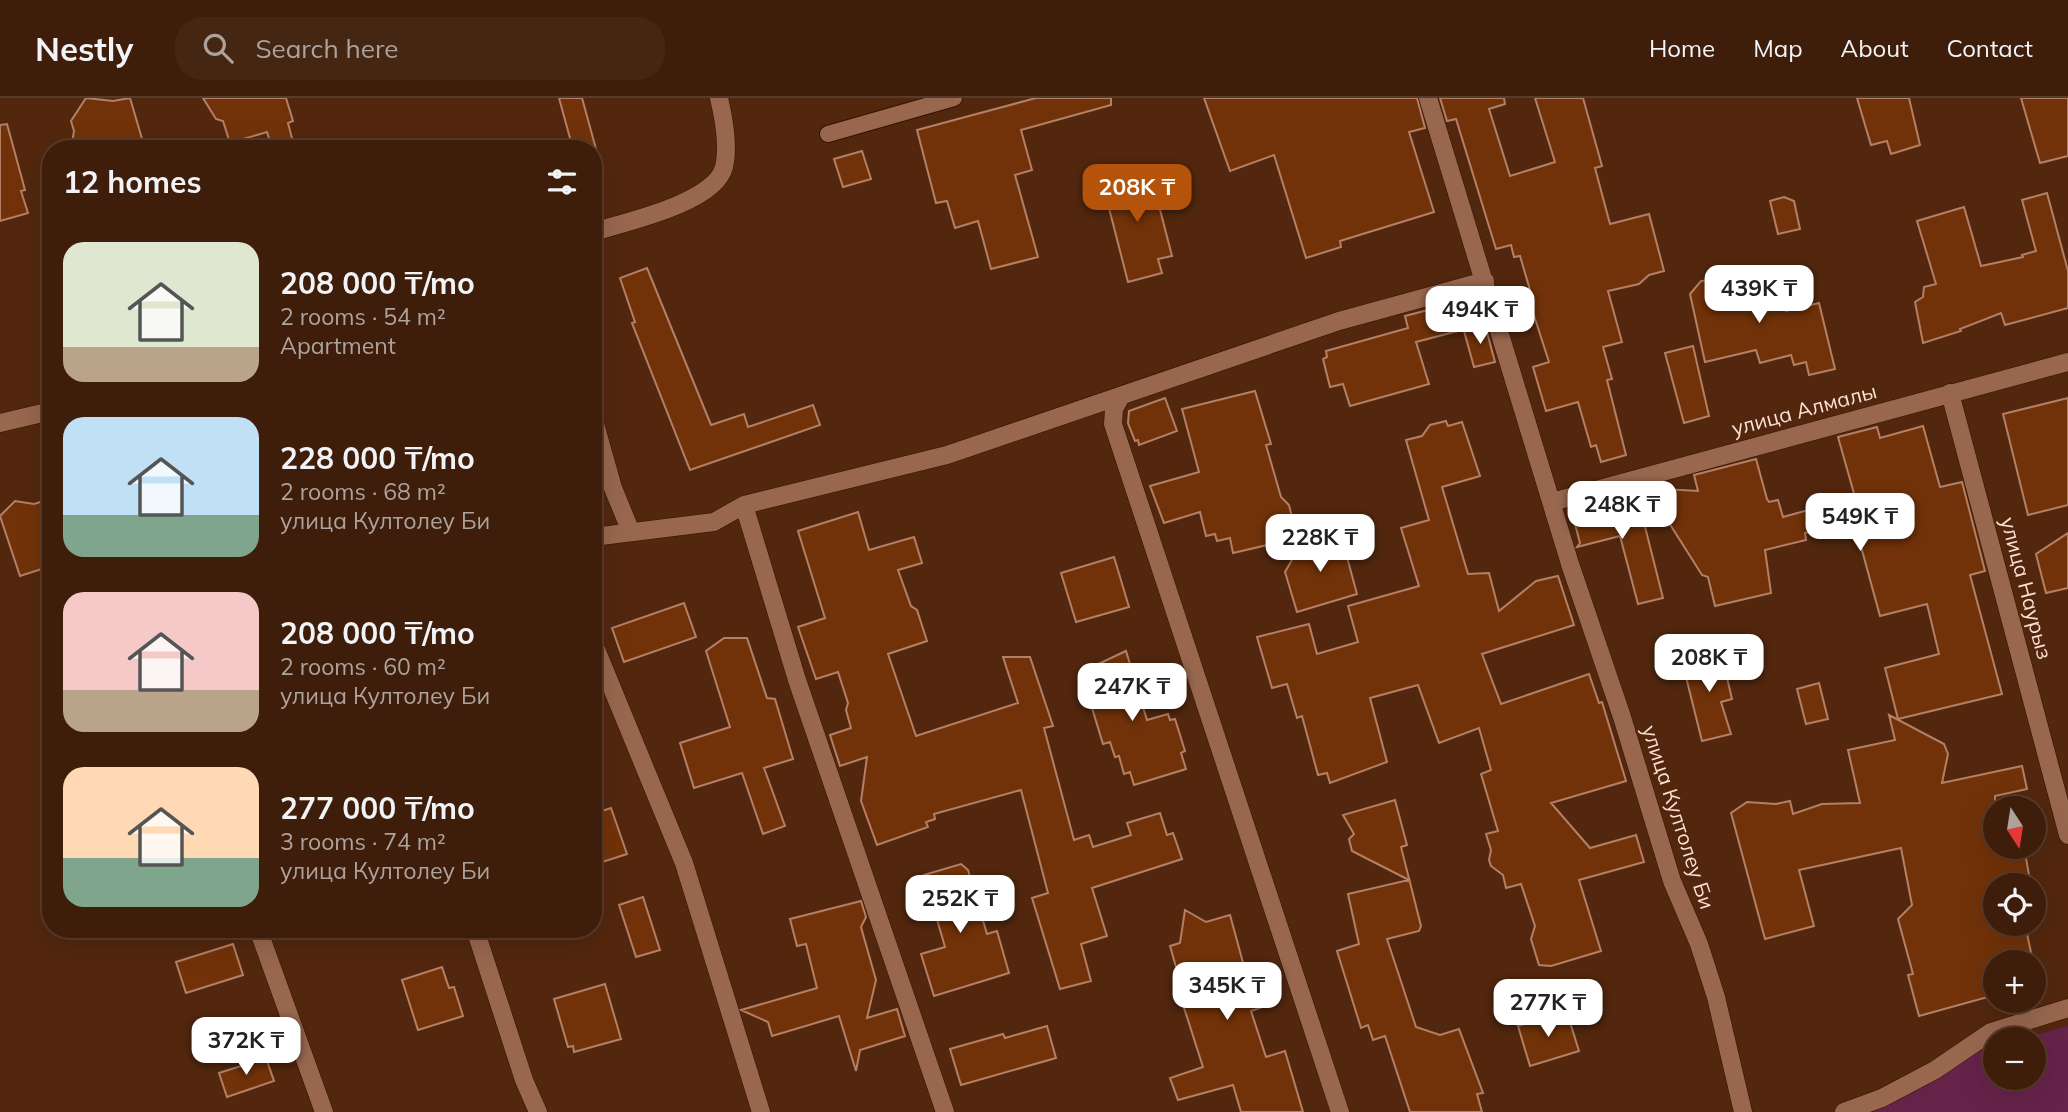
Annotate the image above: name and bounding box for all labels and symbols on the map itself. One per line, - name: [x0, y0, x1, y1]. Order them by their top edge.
- pin: 208K ₸: [1080, 164, 1194, 224]
- pin: 439K ₸: [1702, 266, 1816, 325]
- pin: 494K ₸: [1423, 286, 1537, 346]
- street label: улица Алмалы: [1729, 377, 1879, 441]
- pin: 248K ₸: [1565, 482, 1679, 541]
- pin: 549K ₸: [1803, 494, 1917, 553]
- pin: 228K ₸: [1263, 514, 1377, 574]
- street label: улица Наурыз: [1996, 514, 2058, 662]
- pin: 208K ₸: [1652, 634, 1766, 694]
- pin: 247K ₸: [1075, 664, 1189, 723]
- street label: улица Култолеу Би: [1637, 722, 1721, 912]
- north arrow: [1983, 796, 2046, 859]
- pin: 252K ₸: [903, 876, 1017, 935]
- pin: 345K ₸: [1170, 962, 1284, 1022]
- pin: 277K ₸: [1491, 979, 1605, 1039]
- pin: 372K ₸: [189, 1018, 303, 1077]

